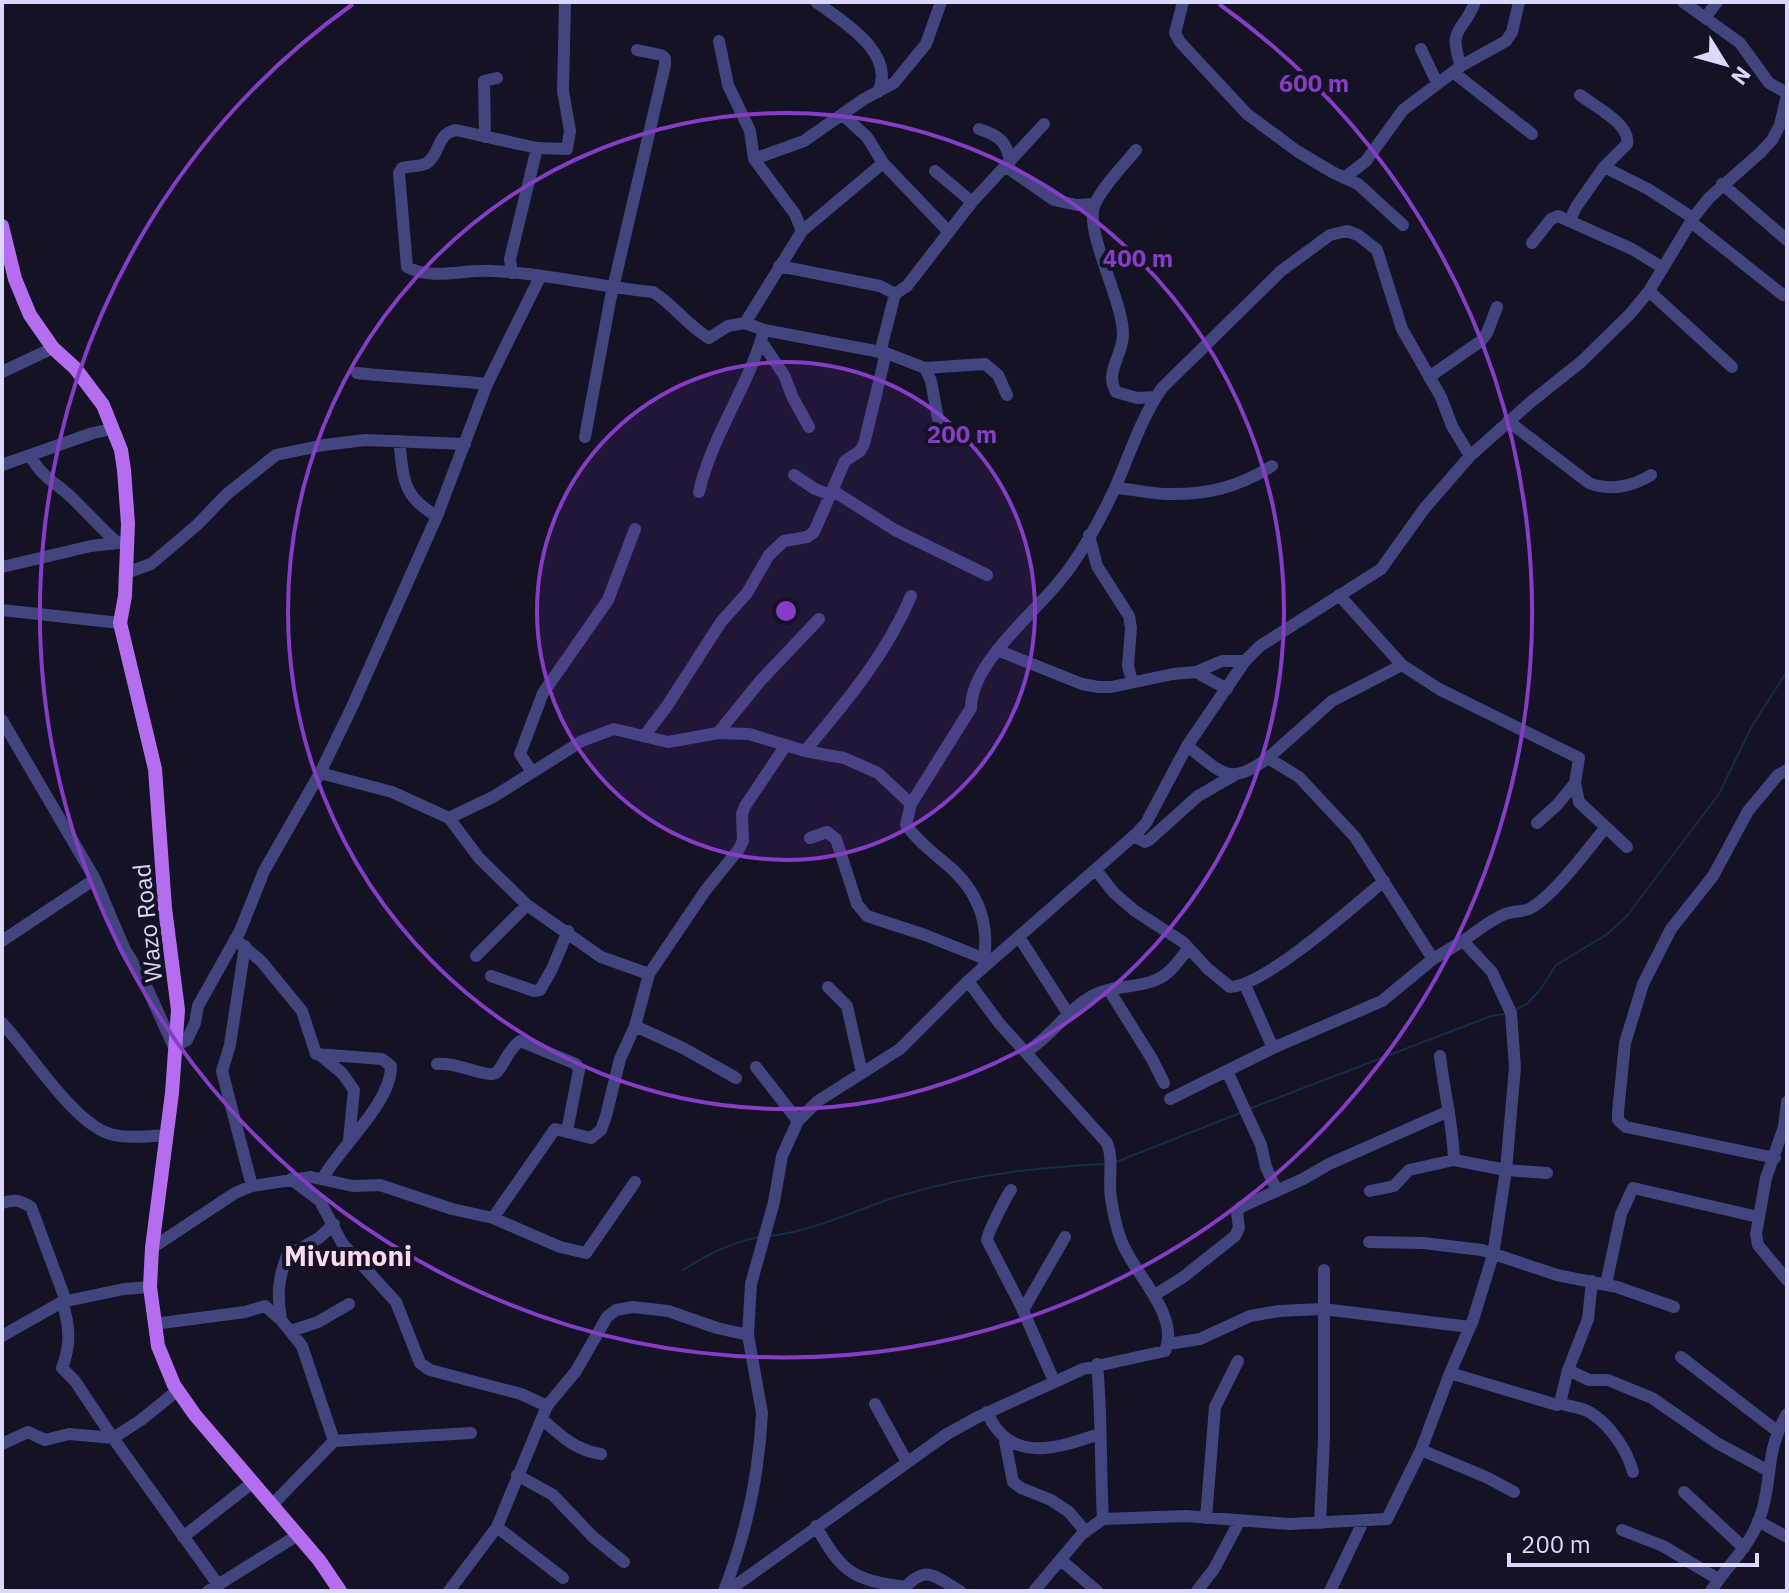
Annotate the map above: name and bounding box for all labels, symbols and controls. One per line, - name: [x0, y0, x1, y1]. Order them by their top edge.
- north arrow: [1685, 24, 1765, 104]
- text: N: [1725, 61, 1758, 91]
- text: 600 m: [1279, 67, 1349, 99]
- text: 400 m: [1103, 242, 1173, 274]
- text: 200 m: [927, 418, 997, 450]
- centre of rings: [772, 597, 800, 625]
- street label: Wazo Road: [125, 862, 169, 984]
- district label: Mivumoni: [284, 1237, 412, 1274]
- scale bar: [1509, 1517, 1757, 1567]
- text: 200 m: [1521, 1528, 1591, 1560]

